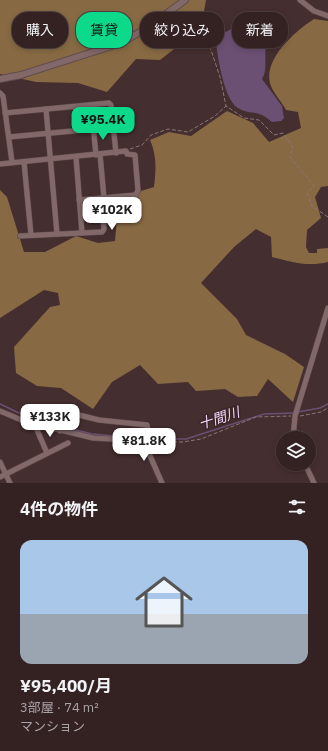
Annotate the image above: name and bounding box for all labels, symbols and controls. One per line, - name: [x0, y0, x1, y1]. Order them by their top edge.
- chip: 購入: [12, 12, 68, 48]
- chip: 賃貸: [76, 12, 132, 48]
- chip: 絞り込み: [140, 12, 224, 48]
- chip: 新着: [232, 12, 288, 48]
- pin: ¥95.4K: [70, 107, 136, 141]
- text: ¥95.4K: [81, 111, 125, 128]
- pin: ¥102K: [84, 197, 140, 231]
- text: ¥102K: [92, 201, 132, 218]
- water label: 十間川: [196, 402, 244, 433]
- pin: ¥133K: [22, 404, 78, 438]
- text: ¥133K: [30, 408, 70, 425]
- pin: ¥81.8K: [111, 428, 177, 462]
- map controls: [276, 431, 316, 471]
- button: layers: [276, 431, 316, 471]
- text: ¥81.8K: [122, 432, 166, 449]
- icon: filters: [286, 496, 308, 518]
- text: 4件の物件: [20, 498, 98, 520]
- icon: home: [128, 566, 200, 638]
- text: ¥95,400/月: [20, 675, 112, 697]
- text: 3部屋 · 74 m²: [20, 699, 99, 716]
- text: マンション: [20, 718, 85, 735]

